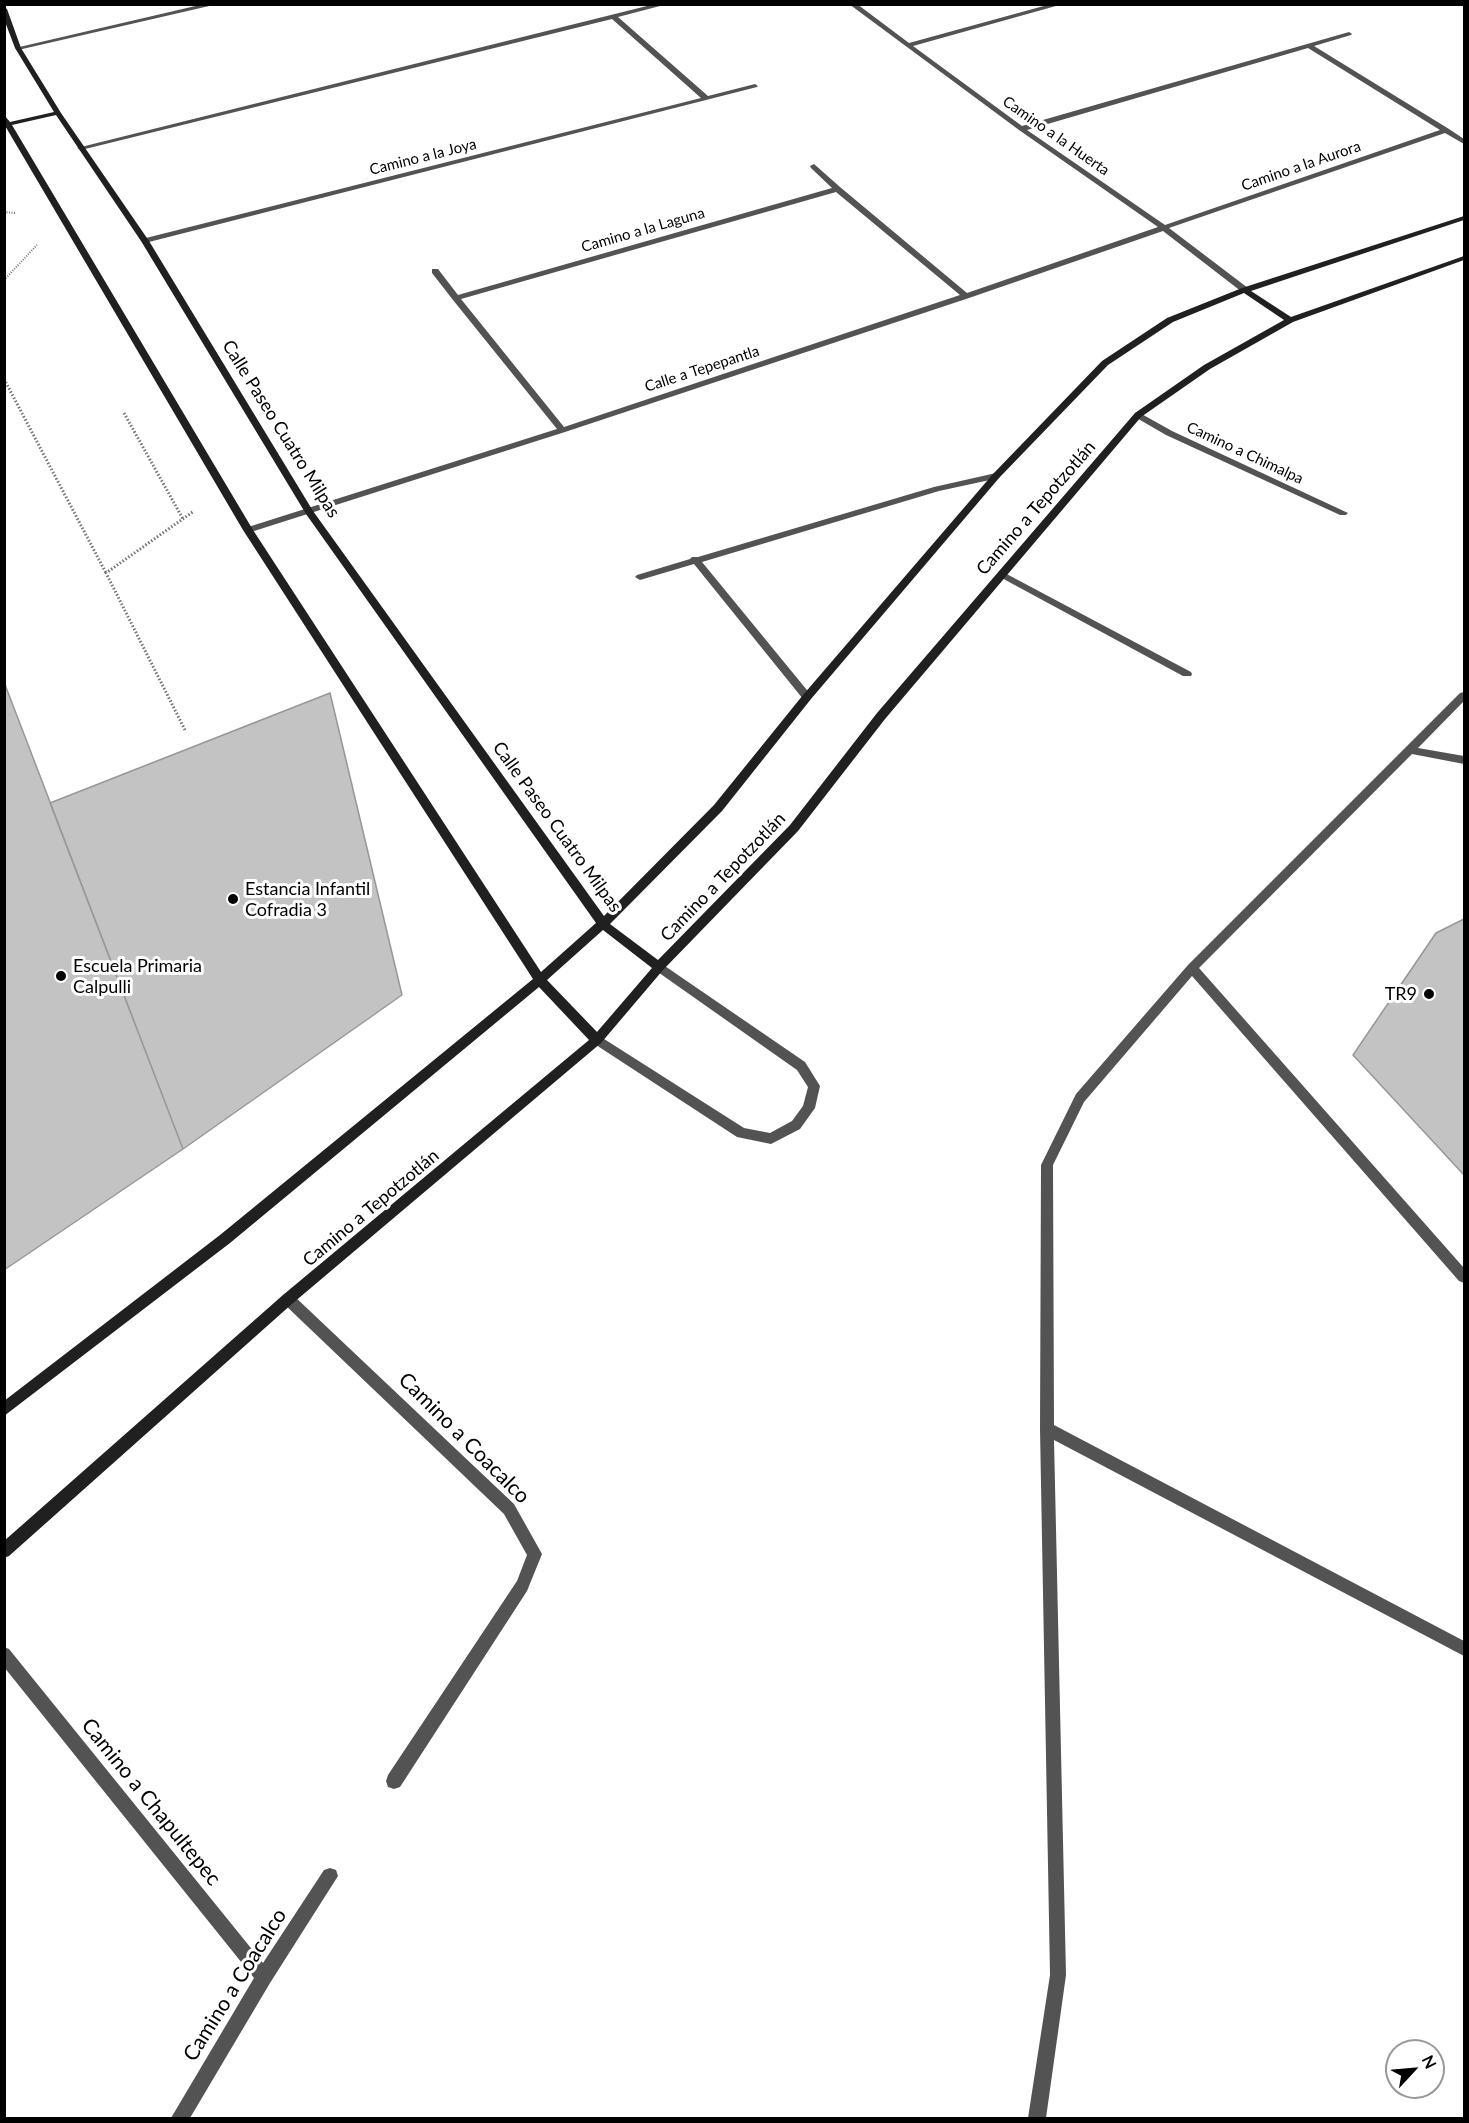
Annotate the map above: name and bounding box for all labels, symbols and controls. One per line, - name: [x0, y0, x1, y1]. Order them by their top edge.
- street label: Camino a la Huerta: [999, 92, 1113, 180]
- street label: Camino a la Joya: [368, 135, 478, 179]
- street label: Camino a la Aurora: [1239, 137, 1363, 195]
- street label: Camino a la Laguna: [579, 204, 707, 256]
- street label: Calle Paseo Cuatro Milpas: [217, 336, 345, 522]
- street label: Calle a Tepepantla: [642, 342, 762, 396]
- street label: Camino a Chimalpa: [1184, 418, 1306, 488]
- street label: Camino a Tepotzotlán: [972, 436, 1100, 580]
- street label: Calle Paseo Cuatro Milpas: [488, 738, 626, 916]
- street label: Camino a Tepotzotlán: [656, 808, 790, 946]
- place label: Estancia Infantil Cofradia 3: [245, 878, 370, 920]
- marker: Estancia Infantil Cofradia 3: [226, 892, 240, 906]
- place label: Escuela Primaria Calpulli: [73, 955, 202, 998]
- marker: Escuela Primaria Calpulli: [54, 969, 68, 983]
- place label: TR9: [1385, 983, 1417, 1005]
- marker: TR9: [1422, 987, 1436, 1001]
- street label: Camino a Tepotzotlán: [299, 1145, 443, 1271]
- street label: Camino a Coacalco: [393, 1367, 535, 1509]
- street label: Camino a Chapultepec: [76, 1713, 226, 1891]
- street label: Camino a Coacalco: [178, 1904, 292, 2066]
- north arrow: [1385, 2039, 1445, 2099]
- text: N: [1419, 2052, 1441, 2071]

